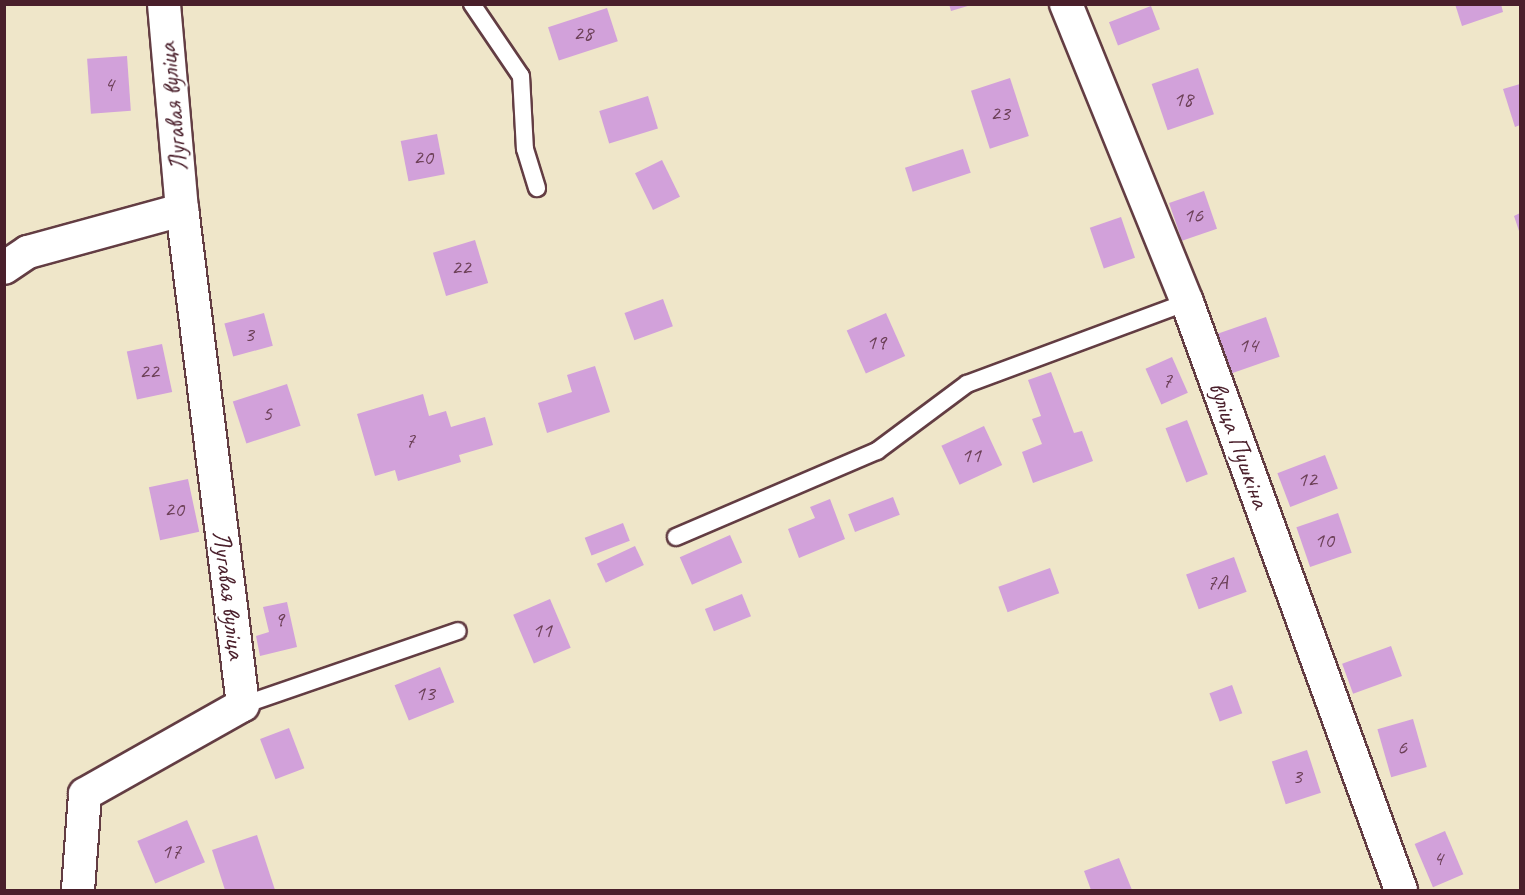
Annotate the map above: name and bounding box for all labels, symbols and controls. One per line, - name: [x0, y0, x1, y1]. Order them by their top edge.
- house number: 28: [573, 21, 593, 47]
- street label: Лугавая вуліца: [152, 42, 194, 172]
- house number: 4: [104, 72, 114, 98]
- house number: 18: [1173, 87, 1193, 113]
- house number: 23: [990, 101, 1010, 127]
- house number: 20: [413, 145, 433, 171]
- house number: 16: [1183, 203, 1203, 229]
- house number: 22: [451, 255, 471, 281]
- house number: 3: [244, 322, 254, 348]
- house number: 19: [866, 330, 886, 356]
- house number: 14: [1238, 333, 1258, 359]
- house number: 22: [139, 359, 159, 385]
- house number: 7: [1162, 368, 1172, 394]
- street label: вуліца Пушкіна: [1201, 377, 1277, 513]
- house number: 5: [262, 401, 272, 427]
- house number: 7: [405, 428, 415, 454]
- house number: 11: [961, 443, 981, 469]
- house number: 12: [1297, 467, 1317, 493]
- house number: 20: [164, 497, 184, 523]
- house number: 10: [1314, 528, 1334, 554]
- street label: Лугавая вуліца: [206, 530, 252, 660]
- house number: 7А: [1207, 570, 1227, 596]
- house number: 9: [274, 607, 284, 633]
- house number: 11: [532, 618, 552, 644]
- house number: 13: [415, 681, 435, 707]
- house number: 6: [1397, 735, 1407, 761]
- house number: 3: [1292, 764, 1302, 790]
- house number: 17: [161, 839, 181, 865]
- house number: 4: [1433, 846, 1443, 872]

